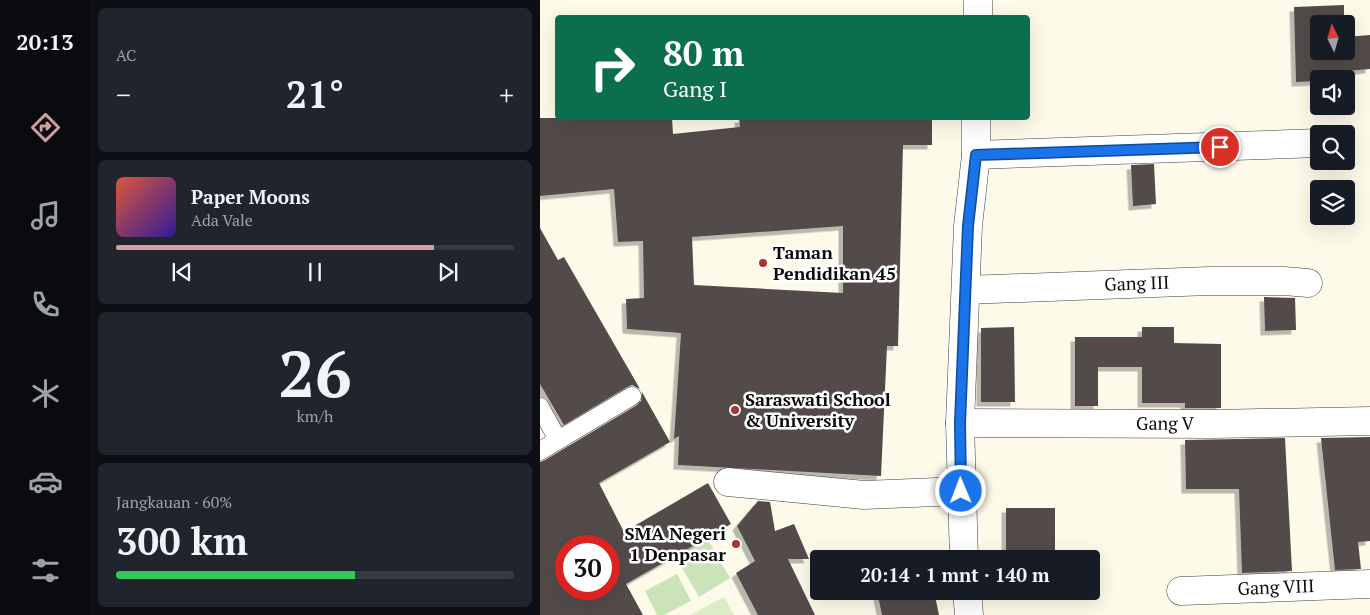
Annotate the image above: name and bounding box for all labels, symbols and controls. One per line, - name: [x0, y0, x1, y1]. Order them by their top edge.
- north arrow: [1310, 15, 1355, 60]
- map controls: [1310, 15, 1355, 225]
- text: 20:13: [16, 27, 74, 56]
- text: 80 m: [663, 30, 744, 76]
- icon: right: [580, 35, 645, 100]
- text: AC: [116, 44, 136, 66]
- text: 21°: [286, 69, 344, 119]
- button: sound: [1310, 70, 1355, 115]
- text: Gang I: [663, 74, 727, 103]
- text: −: [116, 76, 131, 113]
- text: +: [499, 76, 514, 113]
- icon: directions: [28, 110, 63, 145]
- button: search: [1310, 125, 1355, 170]
- pin: [1199, 126, 1241, 168]
- icon: arrive: [1206, 133, 1234, 161]
- button: layers: [1310, 180, 1355, 225]
- text: Paper Moons: [191, 184, 310, 209]
- icon: music: [28, 198, 63, 233]
- text: Ada Vale: [191, 209, 253, 231]
- place label: Taman Pendidikan 45: [773, 240, 896, 285]
- marker: Taman Pendidikan 45: [757, 257, 769, 269]
- icon: previous: [168, 258, 196, 286]
- icon: pause: [301, 258, 329, 286]
- icon: next: [434, 258, 462, 286]
- street label: Gang III: [1104, 269, 1170, 296]
- icon: phone: [28, 287, 63, 322]
- text: 26: [278, 329, 352, 416]
- icon: climate: [28, 376, 63, 411]
- place label: Saraswati School & University: [745, 387, 891, 432]
- marker: Saraswati School & University: [729, 404, 741, 416]
- text: km/h: [297, 405, 333, 427]
- street label: Gang V: [1136, 411, 1195, 435]
- icon: car: [28, 464, 63, 499]
- position arrow: [934, 464, 986, 516]
- text: Jangkauan · 60%: [116, 491, 232, 513]
- text: 300 km: [116, 516, 248, 566]
- place label: SMA Negeri 1 Denpasar: [625, 521, 726, 566]
- speed limit sign: 30: [555, 535, 620, 600]
- marker: SMA Negeri 1 Denpasar: [730, 538, 742, 550]
- icon: filters: [28, 553, 63, 588]
- text: 20:14 · 1 mnt · 140 m: [860, 562, 1050, 587]
- street label: Gang VIII: [1237, 573, 1315, 600]

